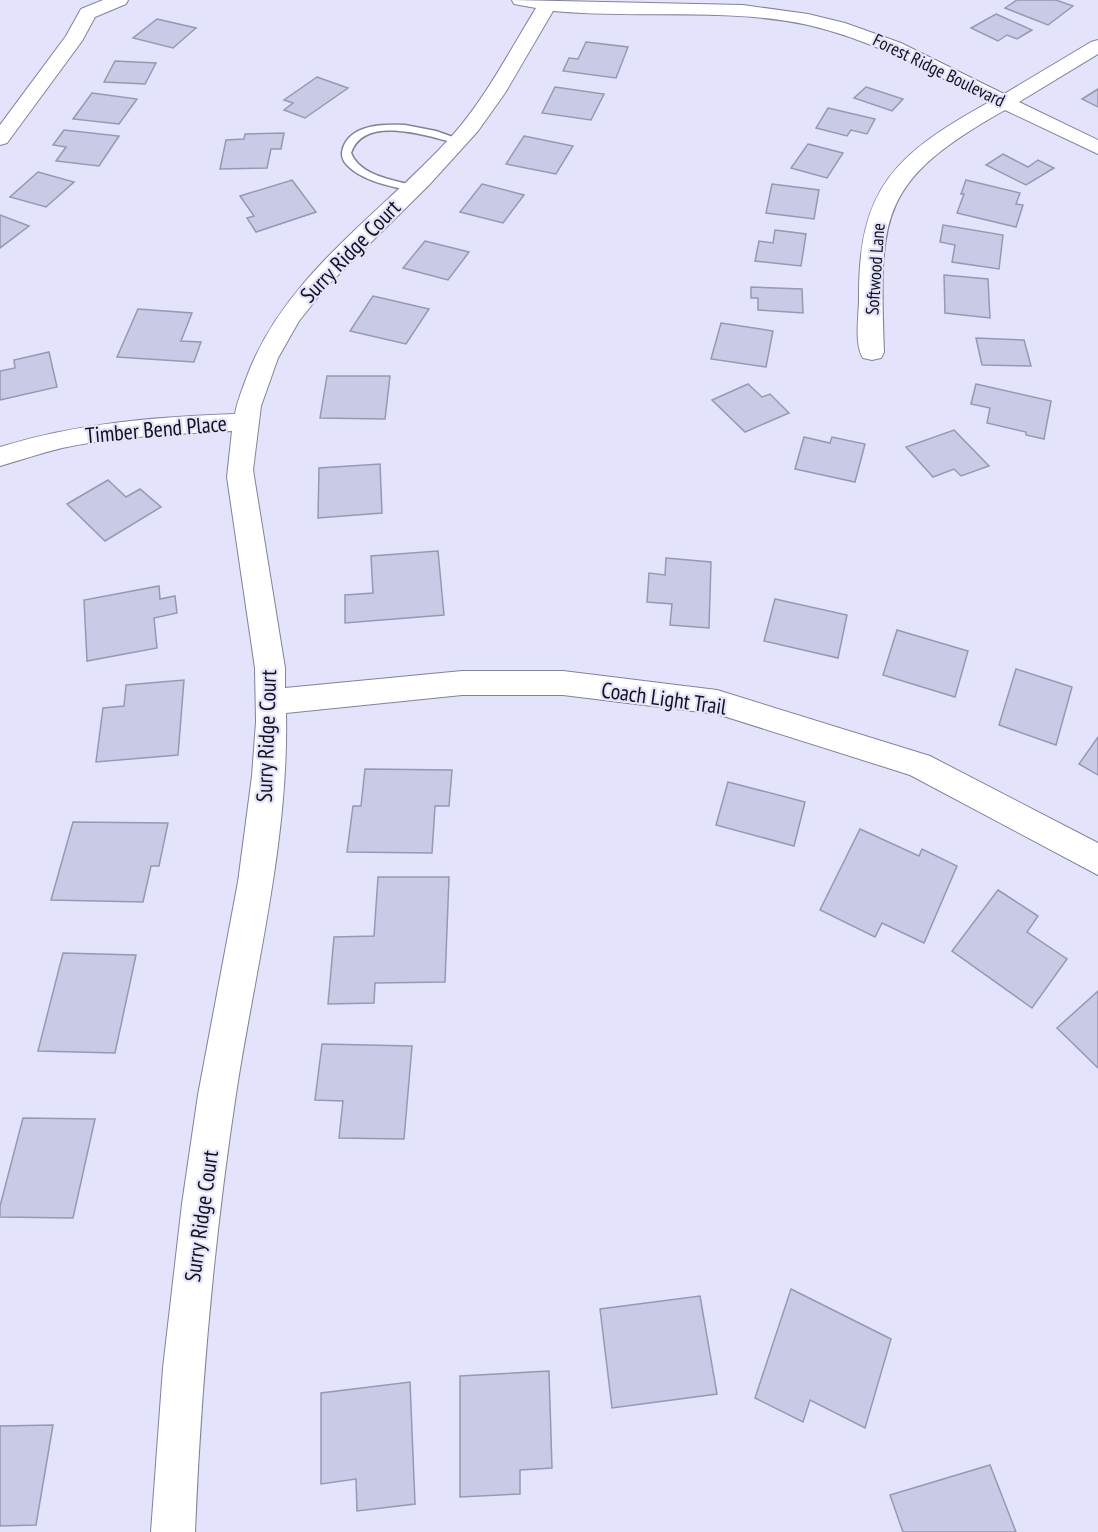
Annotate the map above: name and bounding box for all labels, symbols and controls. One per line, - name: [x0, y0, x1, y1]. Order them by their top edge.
- street label: Forest Ridge Boulevard: [869, 28, 1009, 112]
- street label: Surry Ridge Court: [294, 194, 406, 308]
- street label: Softwood Lane: [860, 222, 890, 316]
- street label: Timber Bend Place: [84, 409, 228, 449]
- street label: Surry Ridge Court: [250, 669, 282, 803]
- street label: Coach Light Trail: [600, 675, 729, 721]
- street label: Surry Ridge Court: [178, 1148, 224, 1284]

